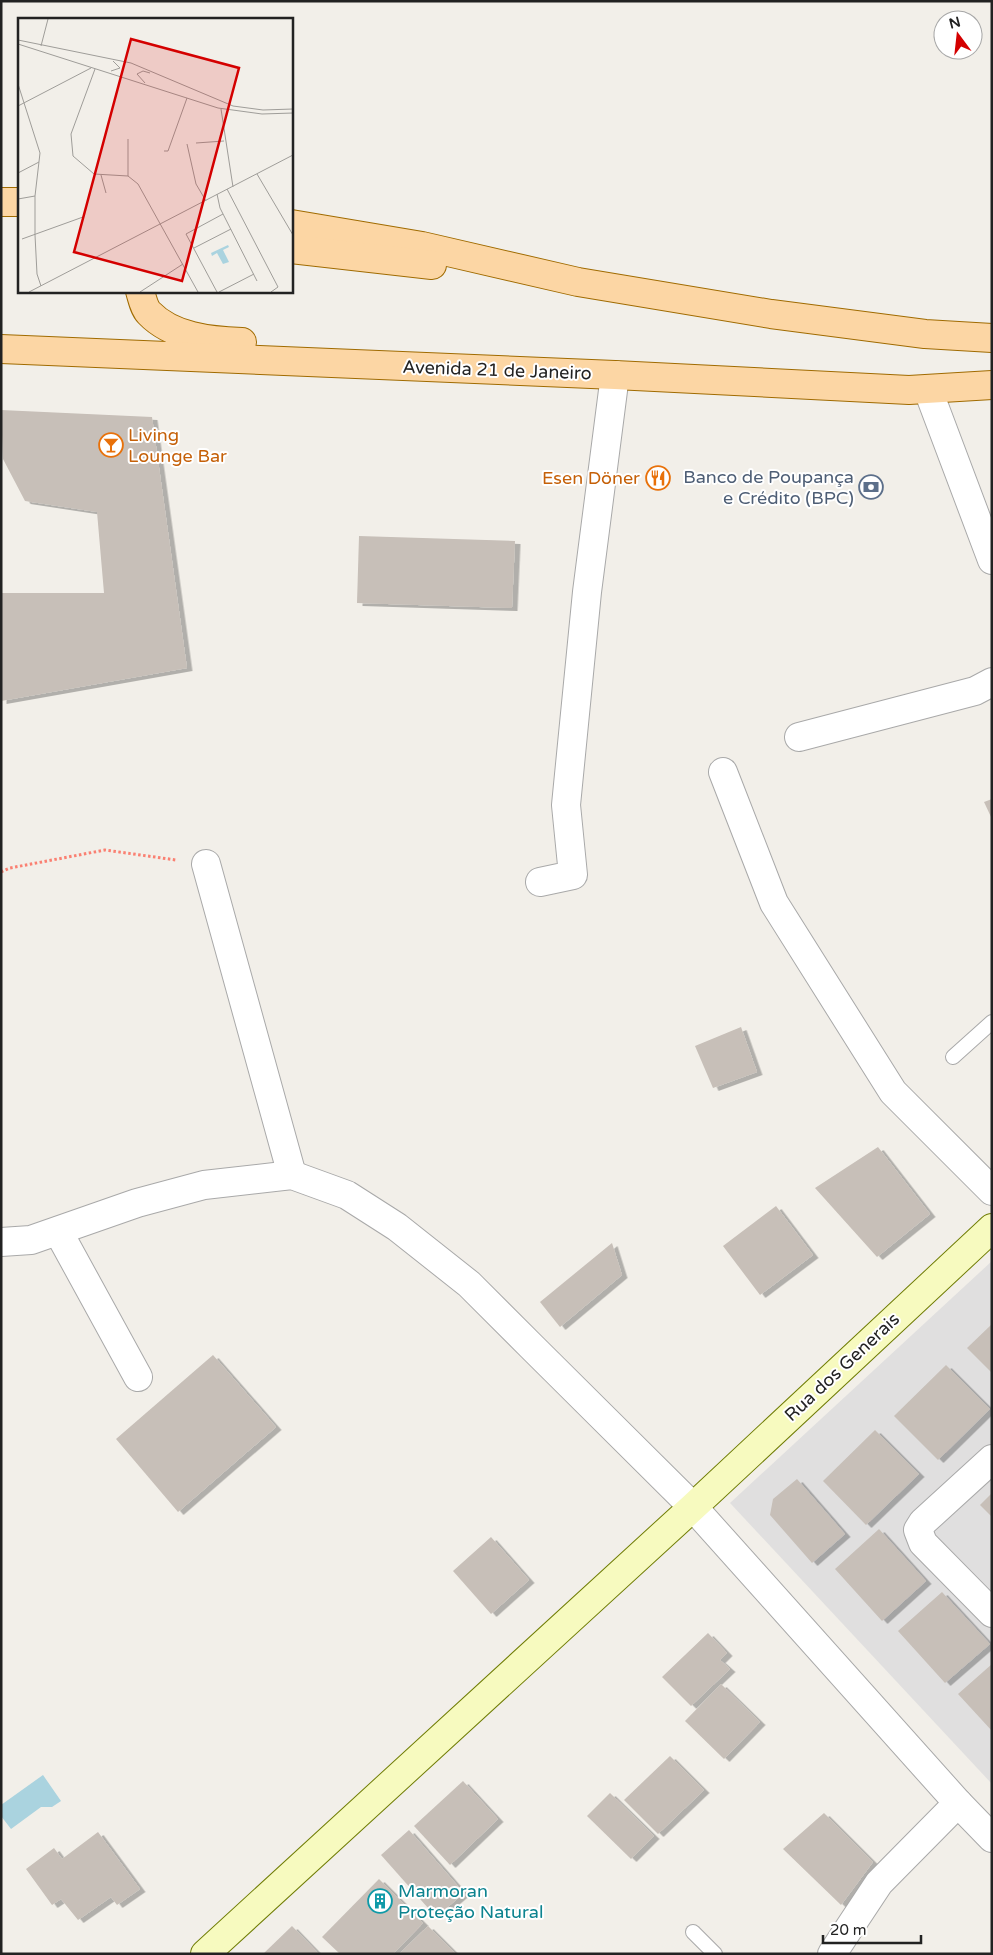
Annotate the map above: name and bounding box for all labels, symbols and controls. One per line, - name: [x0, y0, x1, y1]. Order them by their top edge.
- north arrow: [933, 10, 983, 60]
- text: N: [947, 13, 962, 33]
- inset map: [18, 18, 292, 292]
- street label: Avenida 21 de Janeiro: [402, 356, 592, 384]
- place label: Living Lounge Bar: [128, 424, 227, 467]
- bar icon: Living Lounge Bar: [98, 432, 124, 458]
- restaurant icon: Esen Döner: [645, 465, 671, 491]
- place label: Banco de Poupança e Crédito (BPC): [683, 466, 854, 509]
- place label: Esen Döner: [542, 467, 640, 489]
- bank icon: Banco de Poupança e Crédito (BPC): [858, 474, 884, 500]
- street label: Rua dos Generais: [780, 1308, 904, 1426]
- place label: Marmoran Proteção Natural: [398, 1880, 543, 1923]
- building icon: Marmoran Proteção Natural: [367, 1888, 393, 1914]
- scale bar: [823, 1912, 920, 1944]
- text: 20 m: [830, 1921, 867, 1939]

